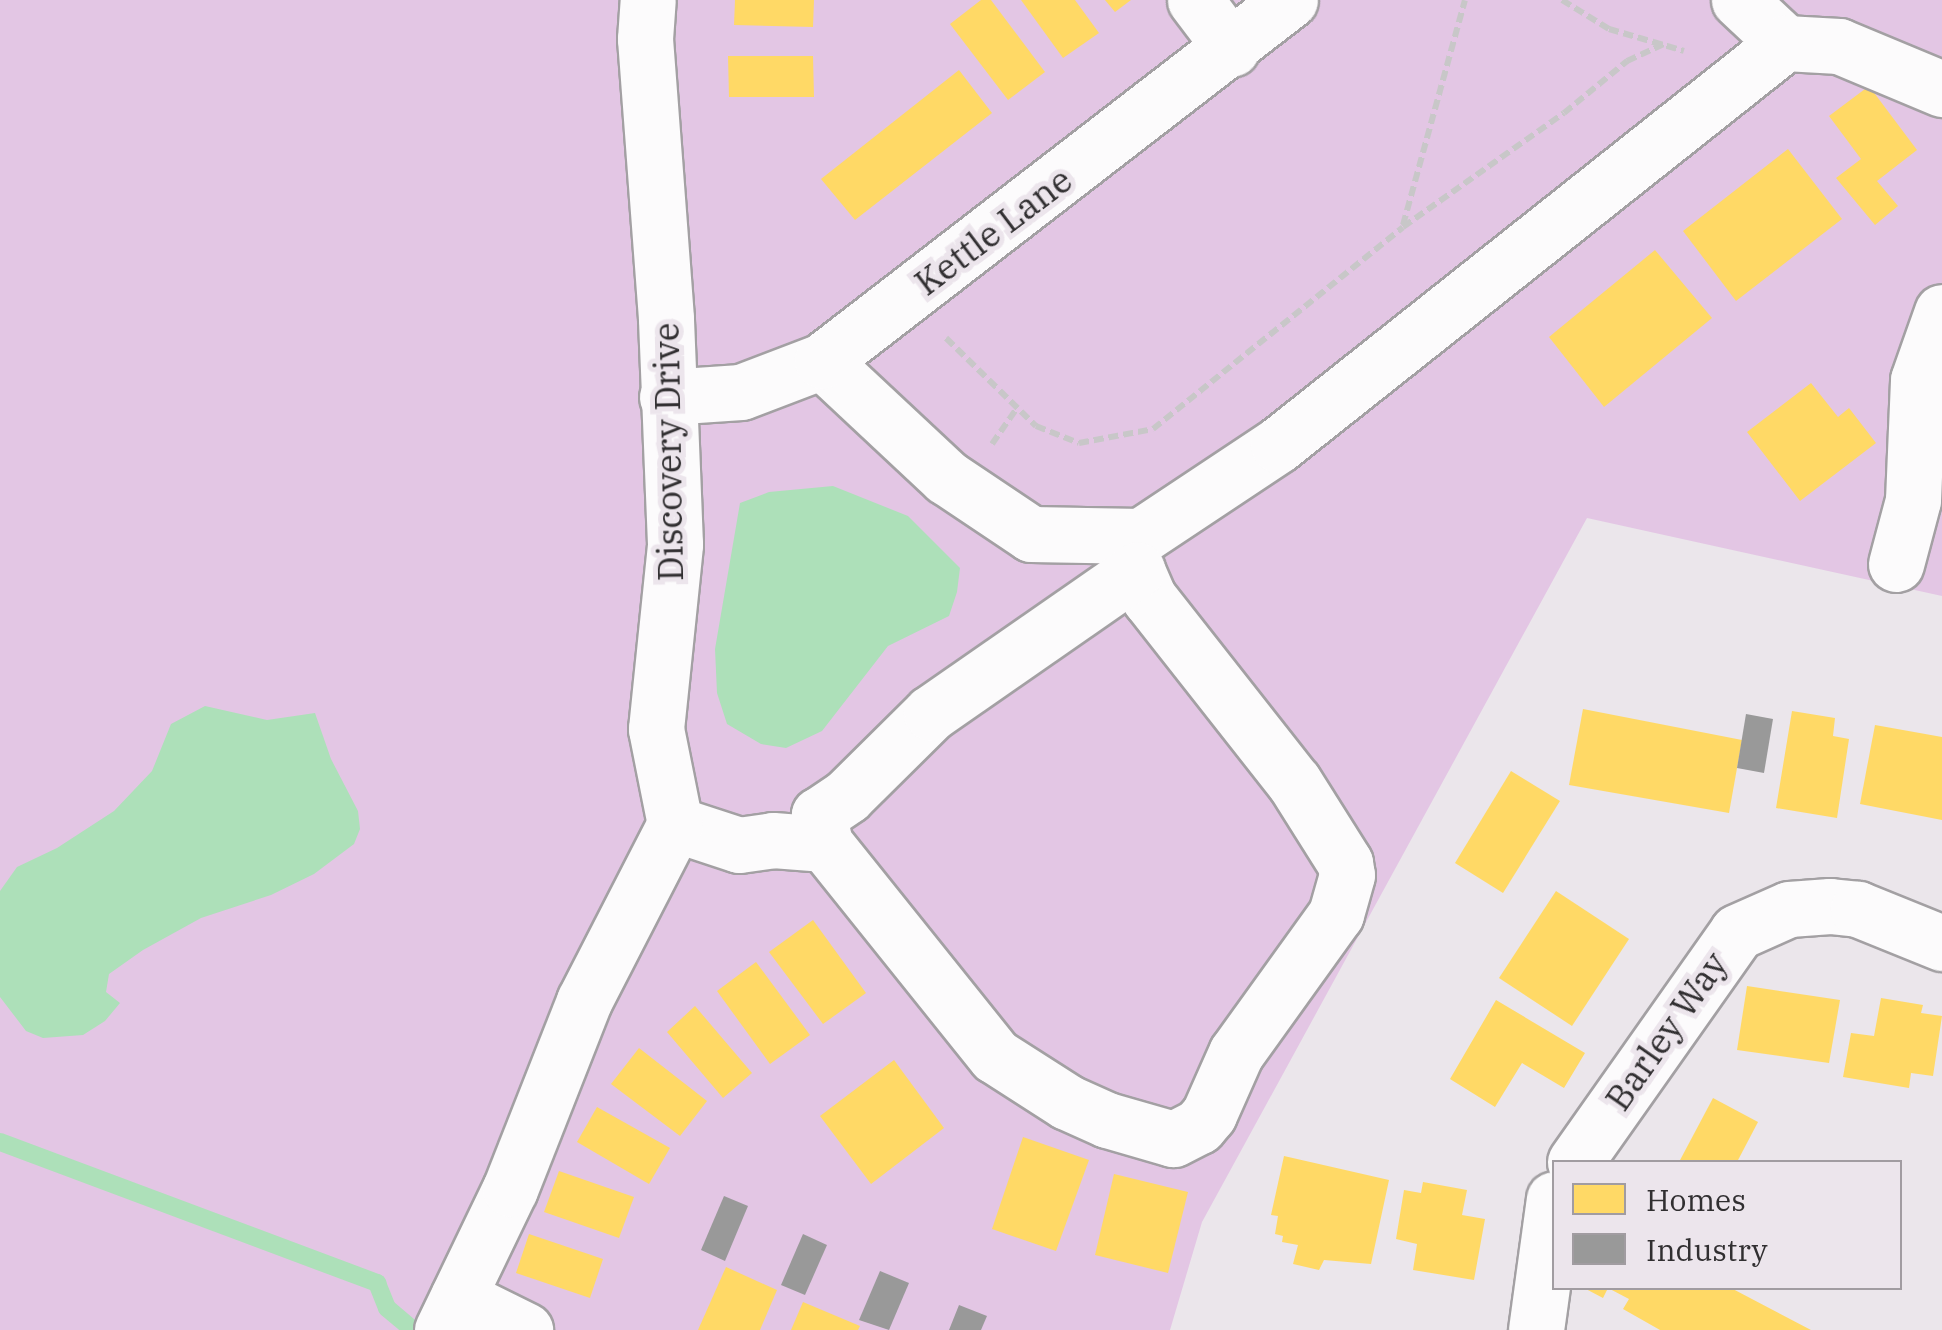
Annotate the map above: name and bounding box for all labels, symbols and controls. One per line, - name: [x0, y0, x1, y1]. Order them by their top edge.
- street label: Kettle Lane: [906, 158, 1080, 304]
- street label: Discovery Drive: [645, 322, 691, 582]
- street label: Barley Way: [1596, 944, 1736, 1118]
- legend: [1552, 1160, 1902, 1290]
- text: Homes: [1646, 1180, 1746, 1219]
- text: Industry: [1646, 1230, 1768, 1269]

